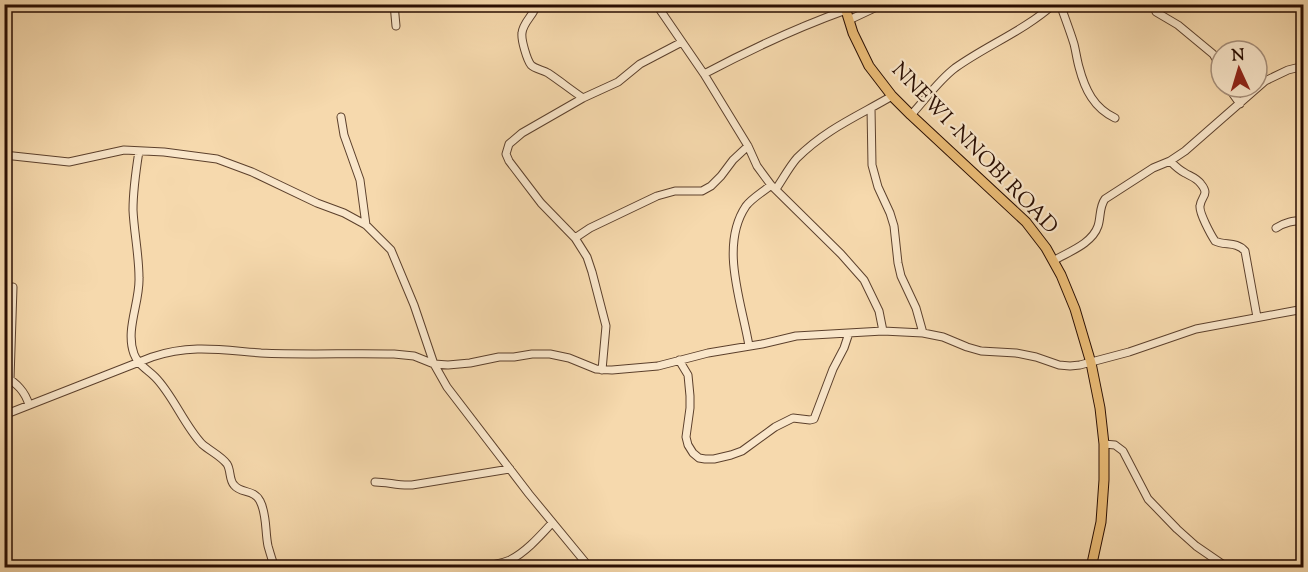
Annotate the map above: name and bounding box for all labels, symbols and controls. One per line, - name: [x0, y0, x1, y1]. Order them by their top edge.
- north arrow: [1209, 39, 1269, 99]
- text: N: [1231, 45, 1246, 68]
- street label: NNEWI -NNOBI ROAD: [884, 56, 1064, 242]

